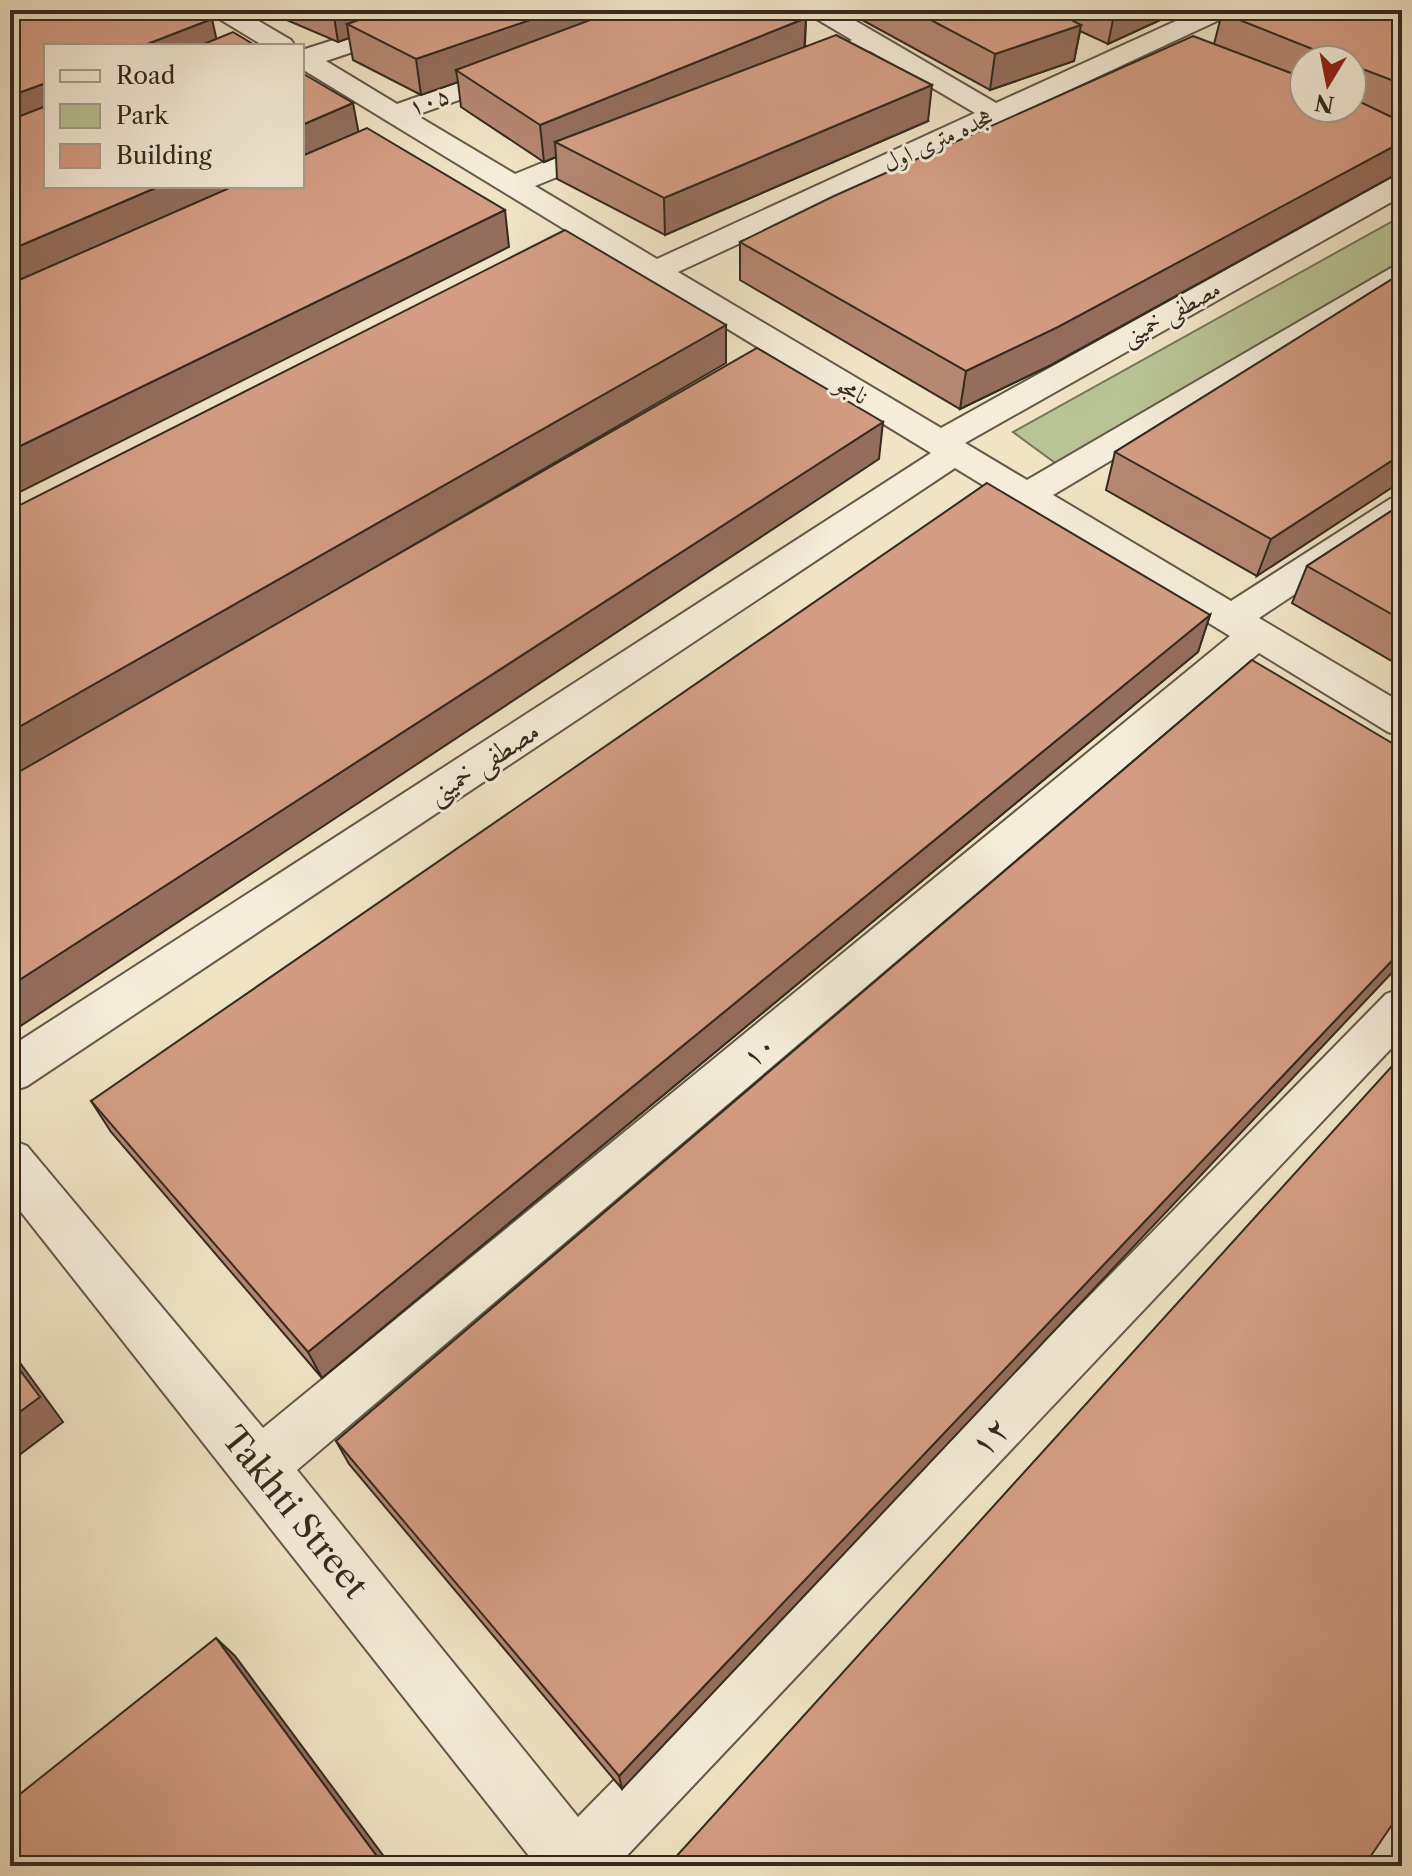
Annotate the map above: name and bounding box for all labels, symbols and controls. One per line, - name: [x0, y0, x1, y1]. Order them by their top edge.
- legend: [44, 44, 304, 188]
- north arrow: [1288, 44, 1368, 124]
- text: Road: [116, 61, 176, 90]
- street label: ۱۰۵: [404, 80, 453, 121]
- text: N: [1313, 88, 1336, 118]
- text: Park: [116, 101, 169, 130]
- street label: هجده متری اول: [878, 101, 998, 178]
- text: Building: [116, 141, 212, 170]
- street label: مصطفی خمینی: [1116, 274, 1227, 354]
- street label: نامجو: [828, 368, 874, 411]
- street label: مصطفی خمینی: [421, 713, 548, 814]
- street label: ۱۰: [735, 1026, 781, 1074]
- street label: ۱۲: [960, 1407, 1018, 1465]
- street label: Takhti Street: [213, 1418, 377, 1606]

